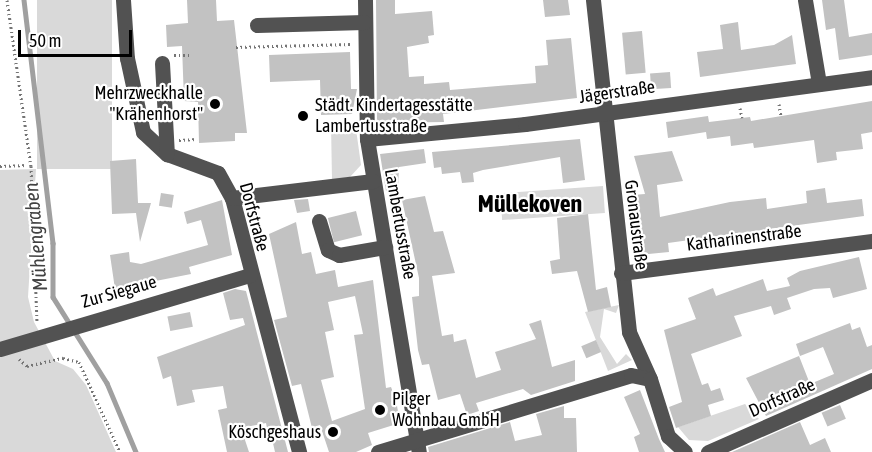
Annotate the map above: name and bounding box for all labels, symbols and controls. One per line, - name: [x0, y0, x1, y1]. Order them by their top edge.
- scale bar: [21, 18, 135, 56]
- text: 50 m: [29, 30, 61, 51]
- street label: Jägerstraße: [578, 76, 656, 108]
- place label: Mehrzweckhalle "Krähenhorst": [94, 83, 203, 125]
- place label: Städt. Kindertagesstätte Lambertusstraße: [315, 95, 473, 138]
- marker: Mehrzweckhalle "Krähenhorst": [208, 97, 222, 111]
- marker: Städt. Kindertagesstätte Lambertusstraße: [296, 109, 310, 123]
- street label: Lambertusstraße: [380, 167, 420, 281]
- street label: Gronaustraße: [620, 179, 652, 271]
- street label: Dorfstraße: [234, 180, 274, 254]
- water label: Mühlengraben: [18, 182, 52, 292]
- district label: Müllekoven: [478, 190, 582, 218]
- street label: Katharinenstraße: [685, 220, 803, 256]
- street label: Zur Siegaue: [79, 271, 159, 313]
- street label: Dorfstraße: [746, 374, 818, 422]
- place label: Pilger Wohnbau GmbH: [392, 389, 500, 432]
- marker: Pilger Wohnbau GmbH: [373, 403, 387, 417]
- place label: Köschgeshaus: [228, 421, 321, 443]
- marker: Köschgeshaus: [326, 425, 340, 439]

